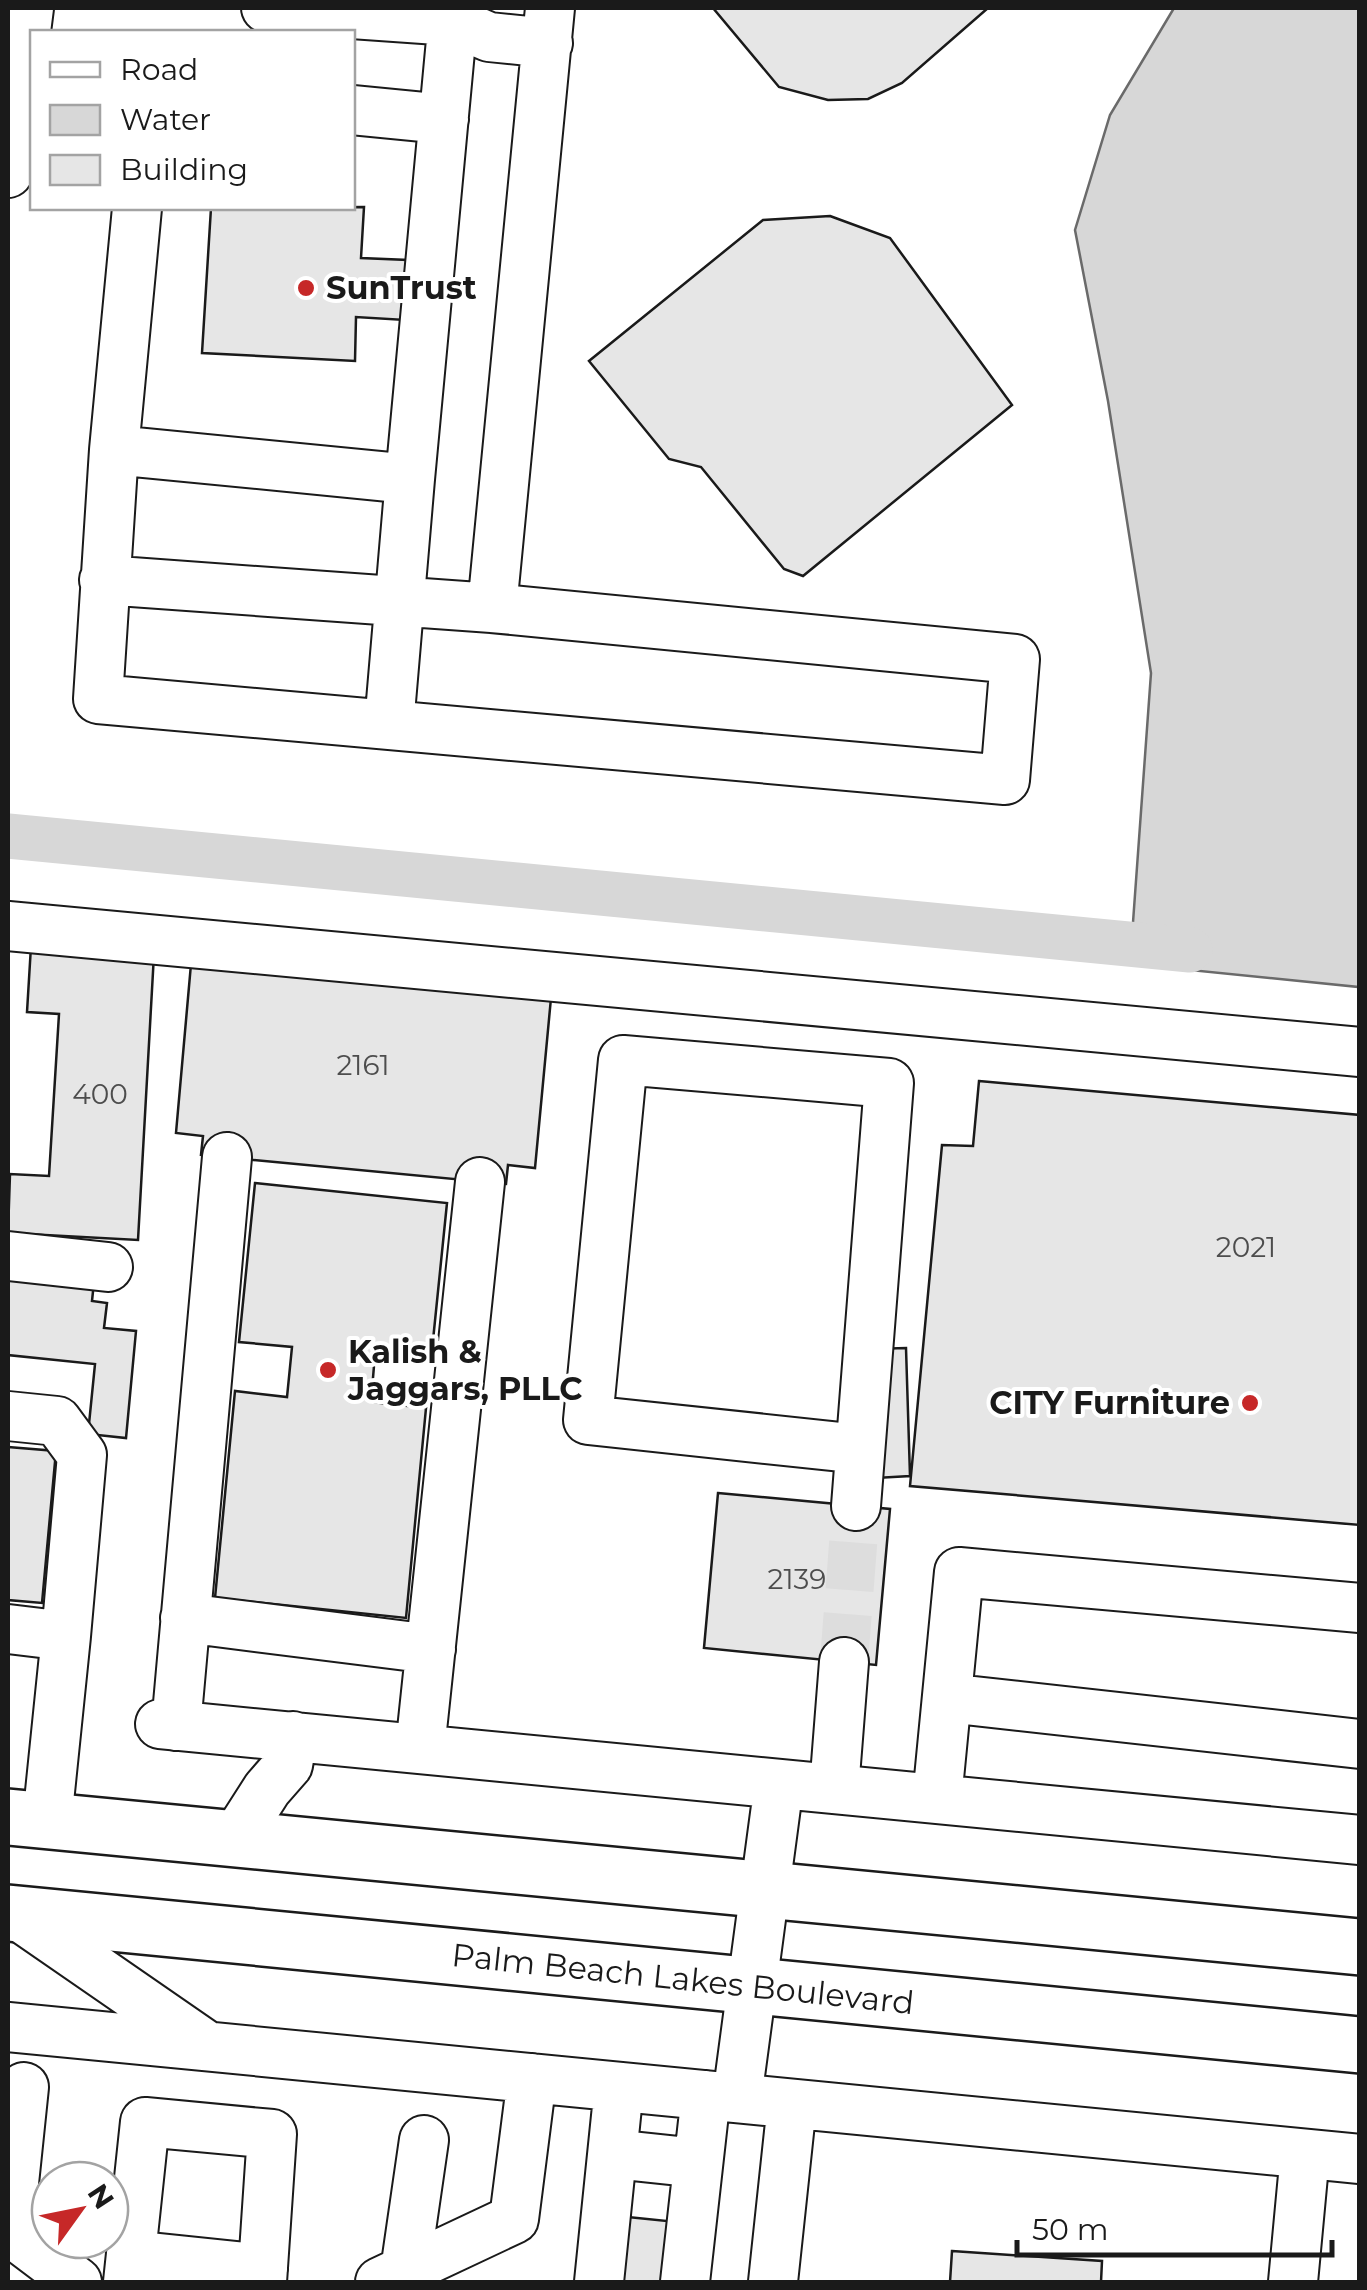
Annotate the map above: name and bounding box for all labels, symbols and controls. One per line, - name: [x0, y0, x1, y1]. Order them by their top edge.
- legend: [30, 30, 355, 210]
- text: Road: [120, 51, 198, 88]
- text: Water: [120, 101, 211, 138]
- text: Building: [120, 151, 248, 188]
- place label: SunTrust: [326, 268, 477, 307]
- marker: SunTrust: [295, 277, 317, 299]
- house number: 2161: [336, 1048, 390, 1082]
- house number: 400: [72, 1077, 128, 1111]
- house number: 2021: [1216, 1230, 1276, 1264]
- place label: Kalish & Jaggars, PLLC: [347, 1332, 583, 1408]
- marker: Kalish & Jaggars, PLLC: [317, 1359, 339, 1381]
- place label: CITY Furniture: [989, 1383, 1230, 1422]
- marker: CITY Furniture: [1239, 1392, 1261, 1414]
- house number: 2139: [768, 1562, 826, 1596]
- street label: Palm Beach Lakes Boulevard: [450, 1935, 916, 2022]
- north arrow: [30, 2160, 130, 2260]
- text: N: [81, 2178, 121, 2215]
- scale bar: [1017, 2195, 1332, 2257]
- text: 50 m: [1032, 2211, 1109, 2248]

